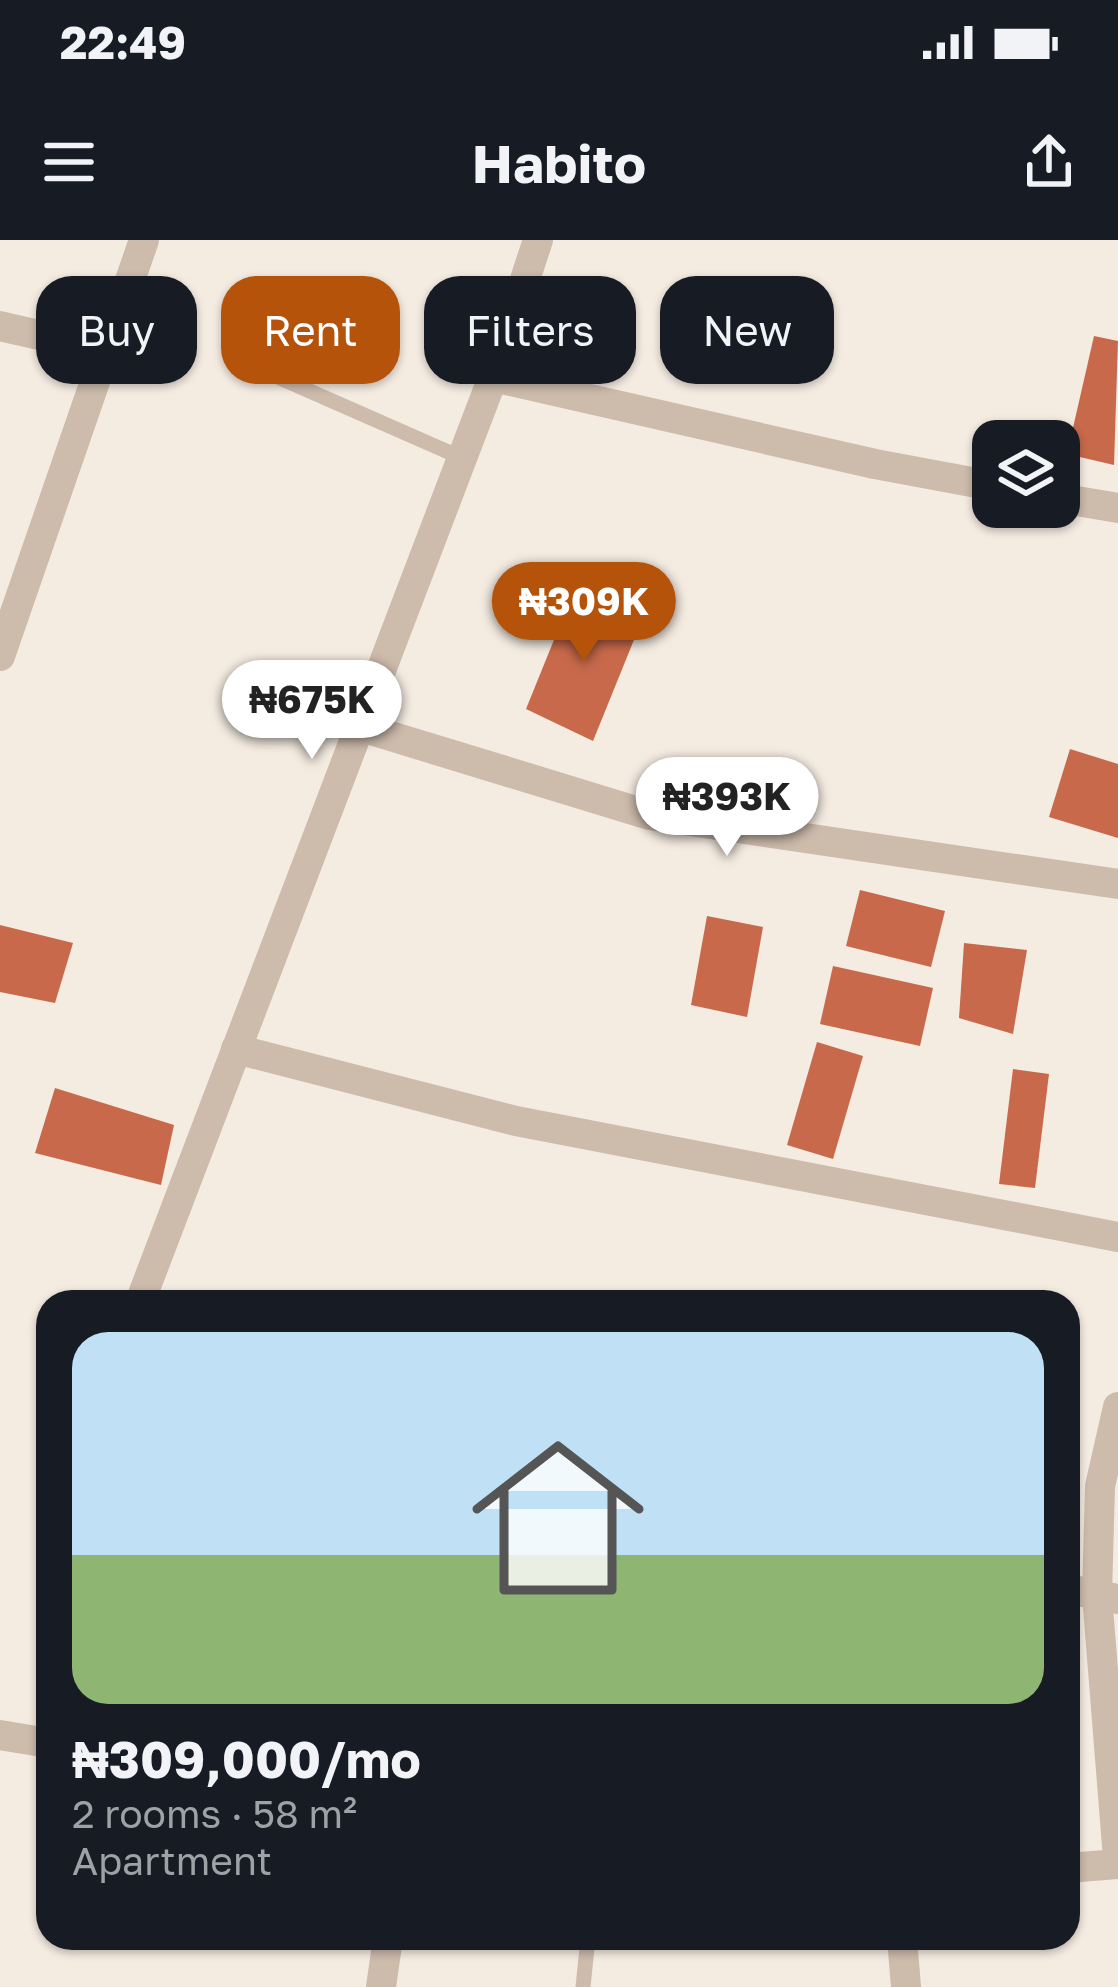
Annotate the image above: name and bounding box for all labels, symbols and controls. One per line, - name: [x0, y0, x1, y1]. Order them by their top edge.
- text: 22:49: [60, 15, 186, 69]
- icon: menu: [36, 129, 102, 195]
- icon: share: [1016, 129, 1082, 195]
- text: Habito: [472, 130, 646, 195]
- chip: Buy: [36, 276, 197, 384]
- chip: Rent: [221, 276, 400, 384]
- chip: Filters: [424, 276, 636, 384]
- chip: New: [660, 276, 834, 384]
- map controls: [972, 420, 1080, 528]
- button: layers: [972, 420, 1080, 528]
- pin: ₦309K: [500, 562, 668, 664]
- text: ₦309K: [519, 577, 649, 624]
- pin: ₦675K: [228, 660, 396, 762]
- text: ₦675K: [249, 675, 375, 722]
- pin: ₦393K: [643, 757, 811, 859]
- text: ₦393K: [663, 772, 791, 819]
- icon: home: [450, 1410, 666, 1626]
- text: ₦309,000/mo: [72, 1728, 421, 1789]
- text: 2 rooms · 58 m²: [72, 1790, 357, 1837]
- text: Apartment: [72, 1837, 272, 1884]

